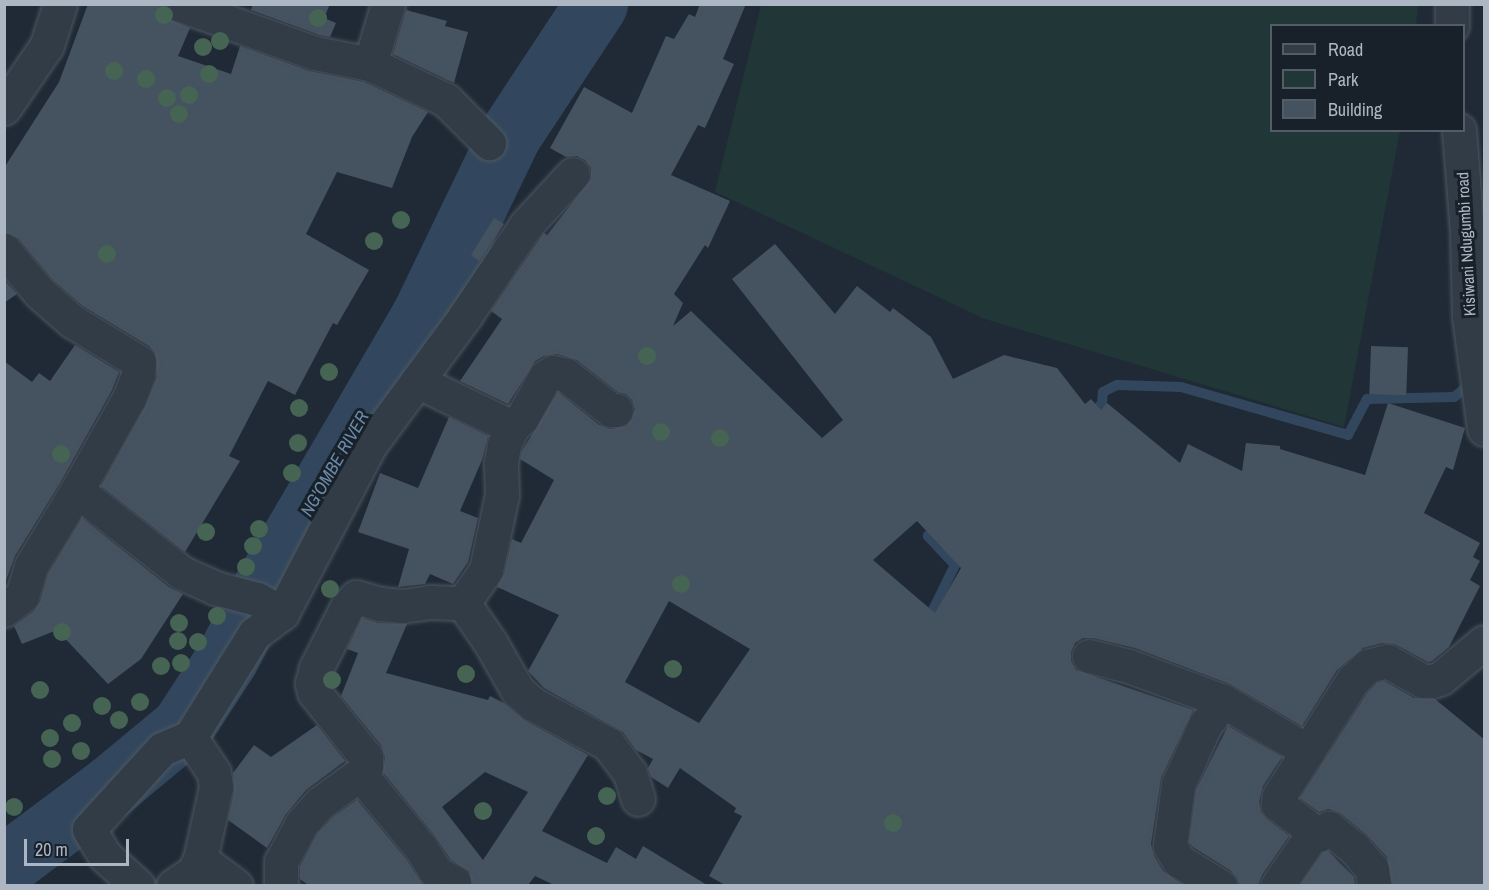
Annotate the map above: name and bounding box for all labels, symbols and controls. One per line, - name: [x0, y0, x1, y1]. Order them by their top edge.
- legend: [1270, 24, 1465, 132]
- text: Road: [1328, 37, 1363, 62]
- text: Park: [1328, 67, 1358, 92]
- text: Building: [1328, 97, 1382, 122]
- street label: Kisiwani Ndugumbi road: [1453, 171, 1479, 317]
- water label: NG'OMBE RIVER: [296, 408, 374, 520]
- scale bar: [27, 827, 132, 865]
- text: 20 m: [35, 837, 68, 862]

